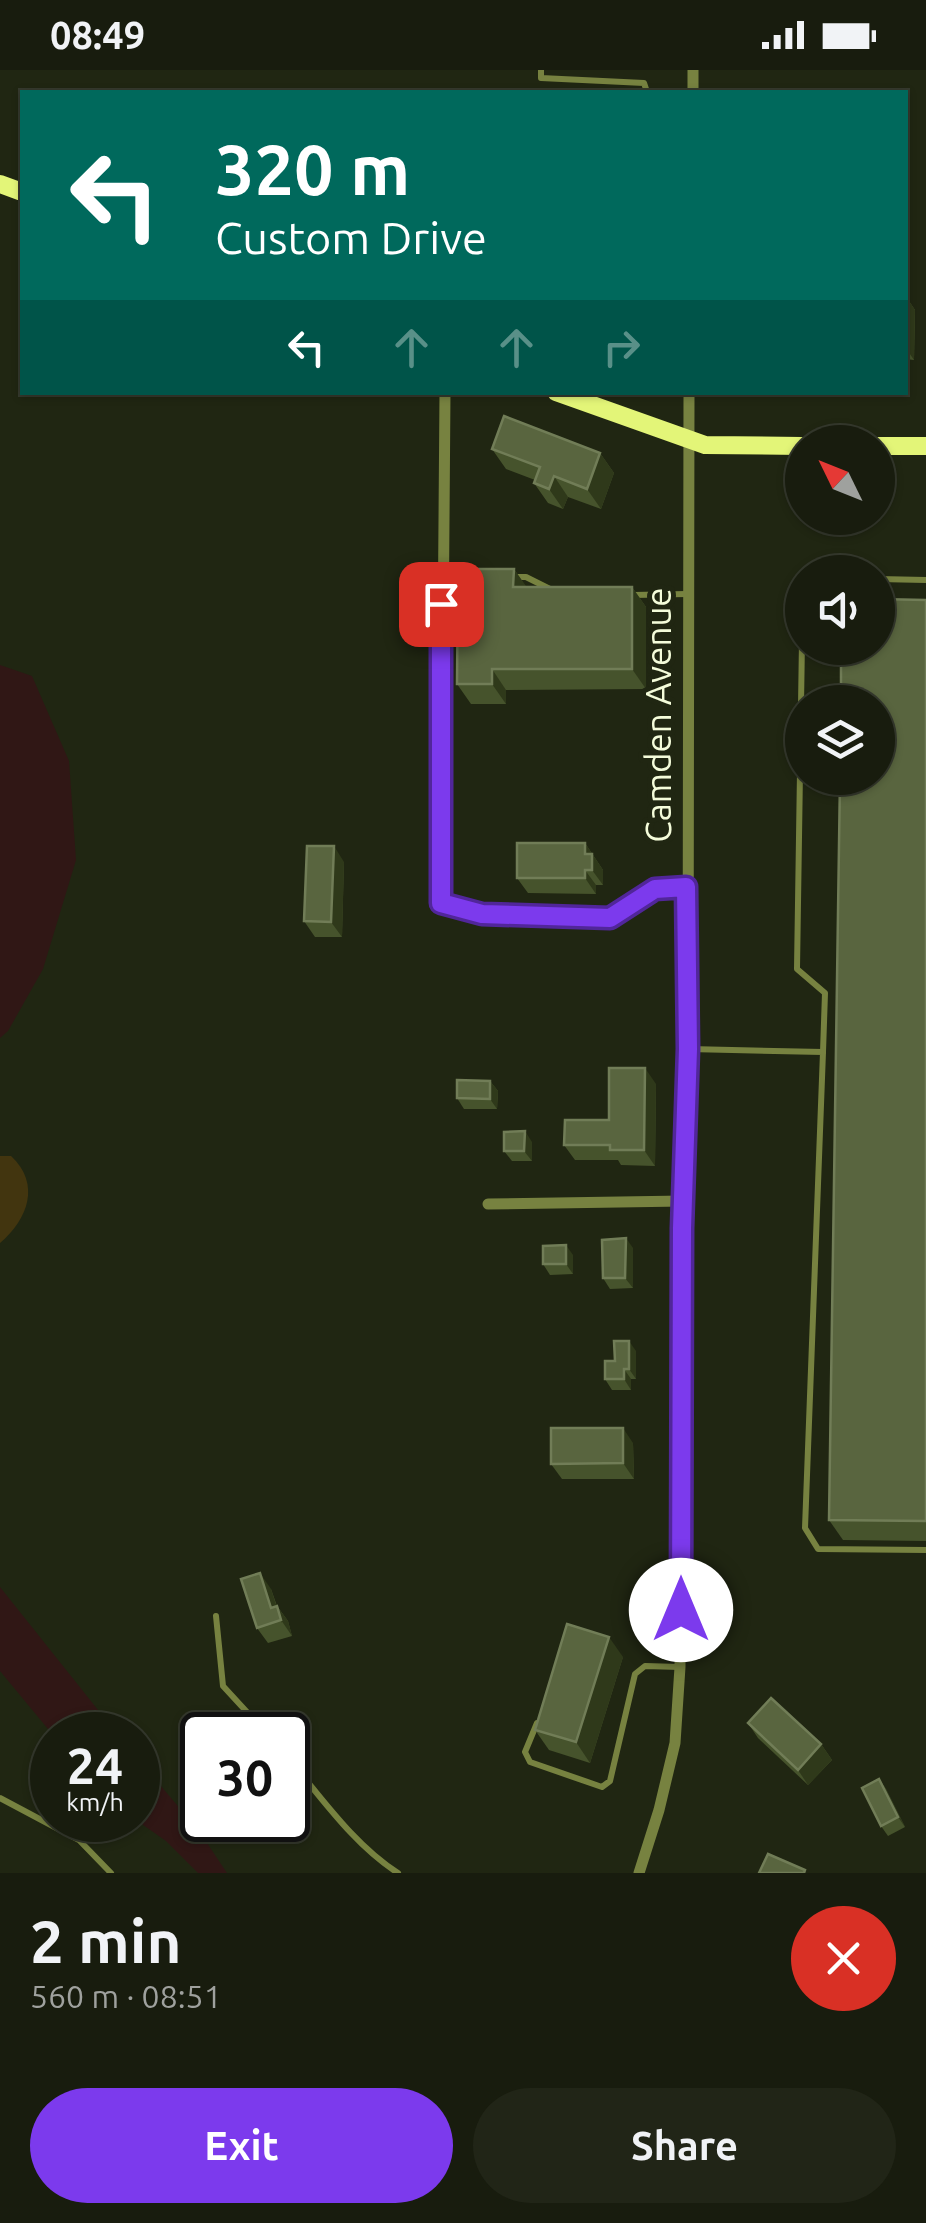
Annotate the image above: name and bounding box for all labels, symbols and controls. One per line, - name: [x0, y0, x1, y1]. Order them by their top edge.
- text: 08:49: [50, 14, 145, 56]
- icon: left: [50, 130, 180, 260]
- text: 320 m: [215, 130, 410, 208]
- text: Custom Drive: [215, 212, 487, 263]
- icon: left: [279, 320, 334, 375]
- icon: ahead: [384, 320, 439, 375]
- icon: ahead: [489, 320, 544, 375]
- icon: right: [594, 320, 649, 375]
- north arrow: [785, 425, 895, 535]
- map controls: [785, 425, 895, 795]
- button: sound: [785, 555, 895, 665]
- pin: [399, 562, 484, 647]
- icon: arrive: [414, 577, 469, 632]
- street label: Camden Avenue: [638, 587, 678, 843]
- button: layers: [785, 685, 895, 795]
- position arrow: [629, 1558, 733, 1662]
- speed limit sign: 30: [180, 1712, 310, 1842]
- text: 24: [67, 1737, 123, 1793]
- text: km/h: [66, 1788, 124, 1816]
- button: close: [791, 1906, 896, 2011]
- text: 2 min: [30, 1907, 182, 1974]
- text: 560 m · 08:51: [30, 1978, 222, 2014]
- button: Exit: [30, 2088, 453, 2203]
- button: Share: [473, 2088, 896, 2203]

